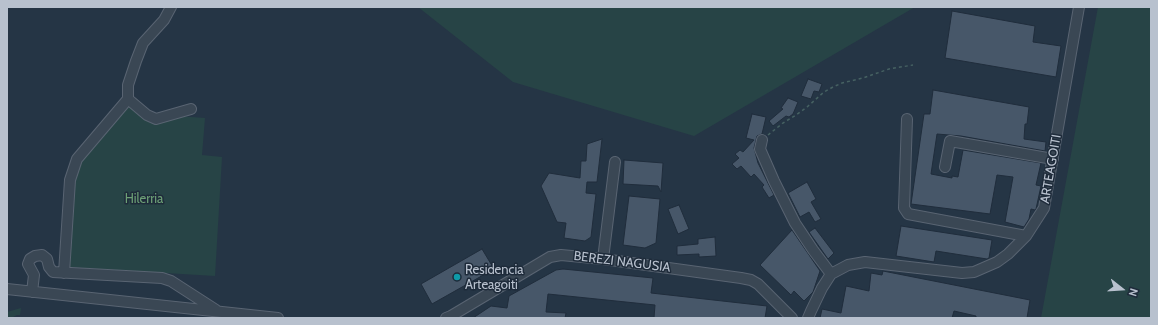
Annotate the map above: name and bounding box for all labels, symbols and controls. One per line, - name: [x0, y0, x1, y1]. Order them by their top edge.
- street label: ARTEAGOITI: [1037, 133, 1065, 205]
- park label: Hilerria: [125, 191, 163, 207]
- street label: BEREZI NAGUSIA: [573, 248, 671, 276]
- place label: Residencia Arteagoiti: [465, 262, 523, 293]
- north arrow: [1102, 269, 1142, 309]
- marker: Residencia Arteagoiti: [452, 272, 462, 282]
- text: N: [1126, 287, 1141, 298]

